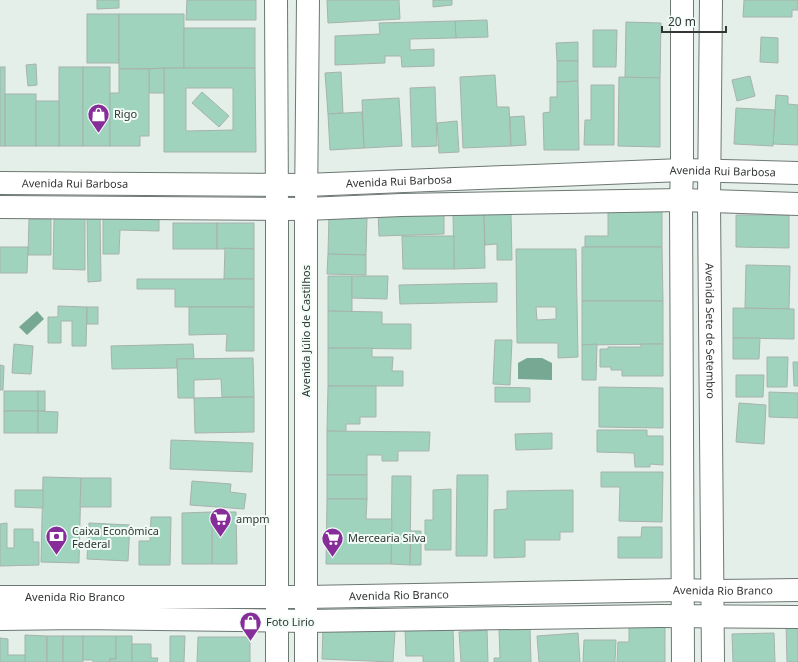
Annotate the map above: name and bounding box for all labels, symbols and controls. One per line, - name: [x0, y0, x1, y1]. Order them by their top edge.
- scale bar: [662, 8, 726, 34]
- text: 20 m: [668, 13, 696, 30]
- shop icon: Rigo: [86, 101, 112, 134]
- place label: Rigo: [114, 106, 137, 121]
- street label: Avenida Rui Barbosa: [669, 162, 776, 179]
- street label: Avenida Rui Barbosa: [345, 171, 452, 190]
- street label: Avenida Rui Barbosa: [22, 175, 128, 191]
- street label: Avenida Sete de Setembro: [703, 263, 719, 399]
- street label: Avenida Júlio de Castilhos: [298, 265, 313, 397]
- supermarket icon: ampm: [207, 506, 233, 539]
- place label: ampm: [236, 511, 270, 526]
- place label: Caixa Econômica Federal: [72, 523, 159, 551]
- bank icon: Caixa Econômica Federal: [44, 524, 70, 557]
- supermarket icon: Mercearia Silva: [319, 525, 345, 558]
- place label: Mercearia Silva: [348, 530, 426, 545]
- street label: Avenida Rio Branco: [673, 582, 773, 598]
- street label: Avenida Rio Branco: [349, 586, 449, 603]
- street label: Avenida Rio Branco: [25, 589, 125, 604]
- shop icon: Foto Lirio: [237, 609, 263, 642]
- place label: Foto Lirio: [266, 614, 315, 629]

